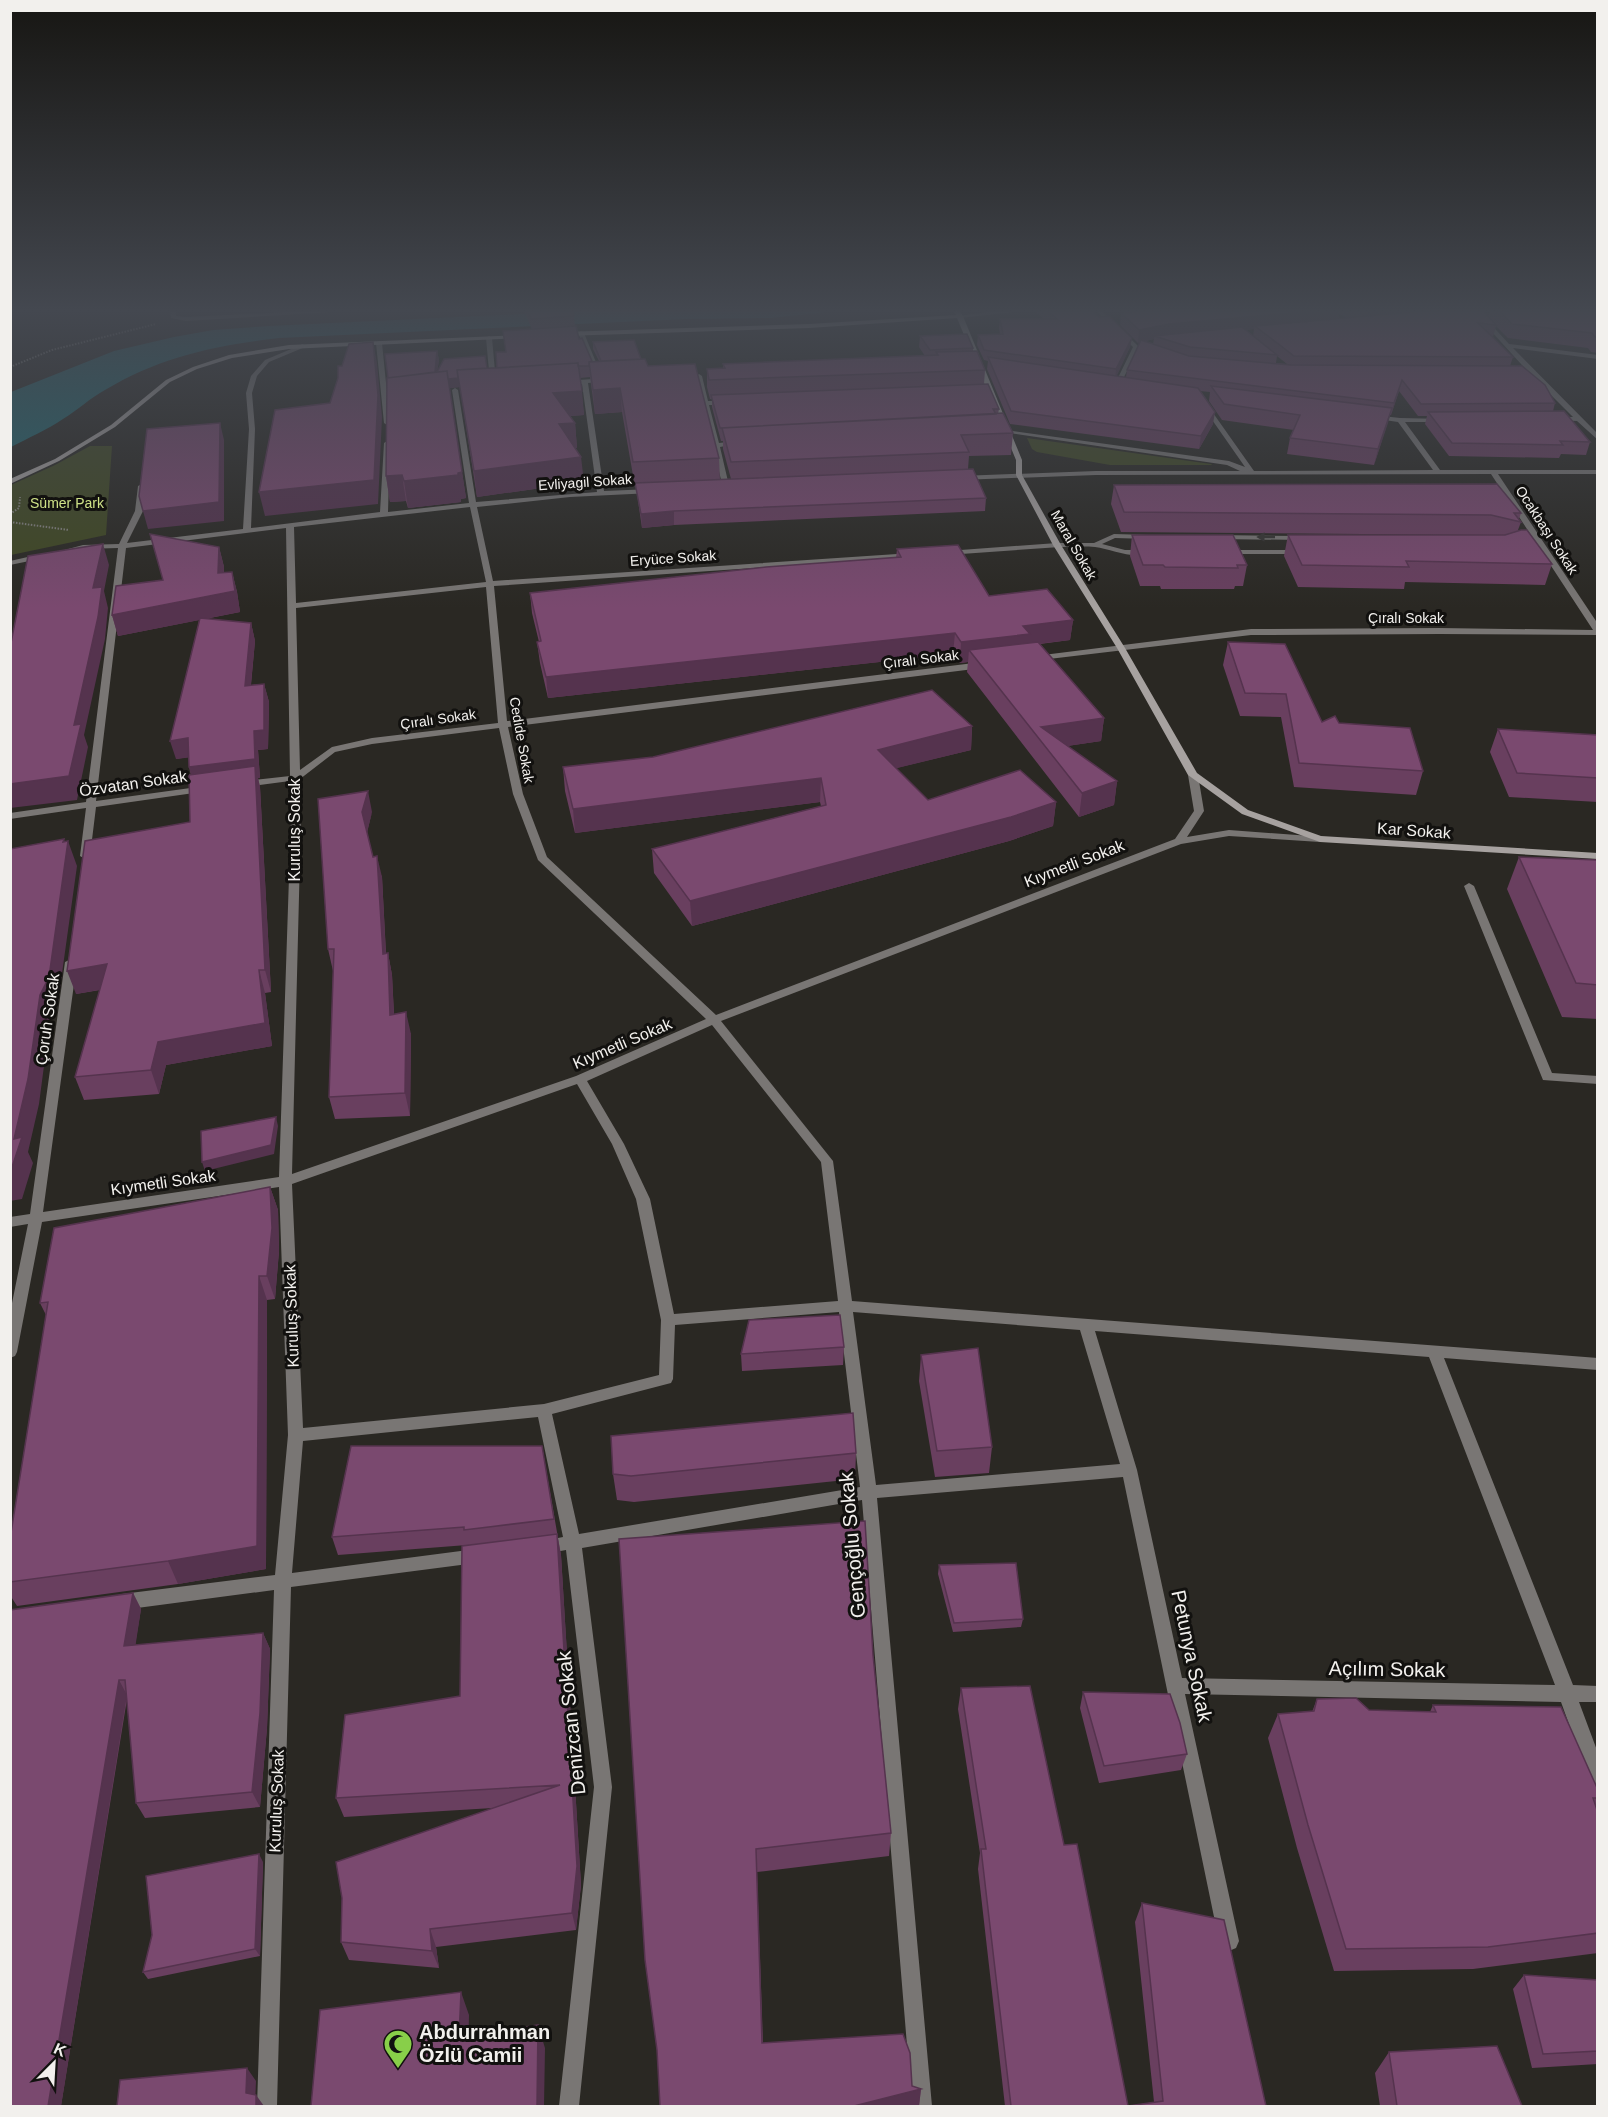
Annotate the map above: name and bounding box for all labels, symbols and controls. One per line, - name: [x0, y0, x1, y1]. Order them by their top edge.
- street label: Evliyagil Sokak: [537, 471, 634, 493]
- street label: Ocakbaşı Sokak: [1513, 483, 1582, 578]
- park label: Sümer Park: [30, 495, 105, 511]
- street label: Maral Sokak: [1048, 507, 1101, 584]
- one-way arrow: [1256, 532, 1275, 542]
- street label: Eryüce Sokak: [629, 547, 718, 569]
- street label: Çıralı Sokak: [1368, 610, 1445, 626]
- street label: Çıralı Sokak: [882, 646, 961, 672]
- street label: Cedide Sokak: [507, 696, 538, 785]
- street label: Çıralı Sokak: [399, 706, 478, 732]
- street label: Özvatan Sokak: [78, 767, 189, 799]
- street label: Kuruluş Sokak: [286, 777, 303, 882]
- street label: Kar Sokak: [1377, 819, 1452, 842]
- street label: Kıymetli Sokak: [1022, 836, 1128, 890]
- street label: Çoruh Sokak: [33, 971, 62, 1066]
- street label: Kıymetli Sokak: [570, 1015, 675, 1072]
- street label: Kıymetli Sokak: [109, 1167, 218, 1198]
- street label: Kuruluş Sokak: [281, 1263, 302, 1368]
- street label: Gençoğlu Sokak: [835, 1470, 869, 1619]
- street label: Petunya Sokak: [1167, 1588, 1217, 1725]
- street label: Denizcan Sokak: [552, 1649, 589, 1796]
- street label: Açılım Sokak: [1328, 1657, 1447, 1681]
- street label: Kuruluş Sokak: [266, 1748, 287, 1853]
- place label: Abdurrahman Özlü Camii: [419, 2021, 550, 2066]
- mosque icon: Abdurrahman Özlü Camii: [382, 2028, 414, 2070]
- north arrow: [24, 2033, 84, 2093]
- text: K: [51, 2040, 69, 2060]

